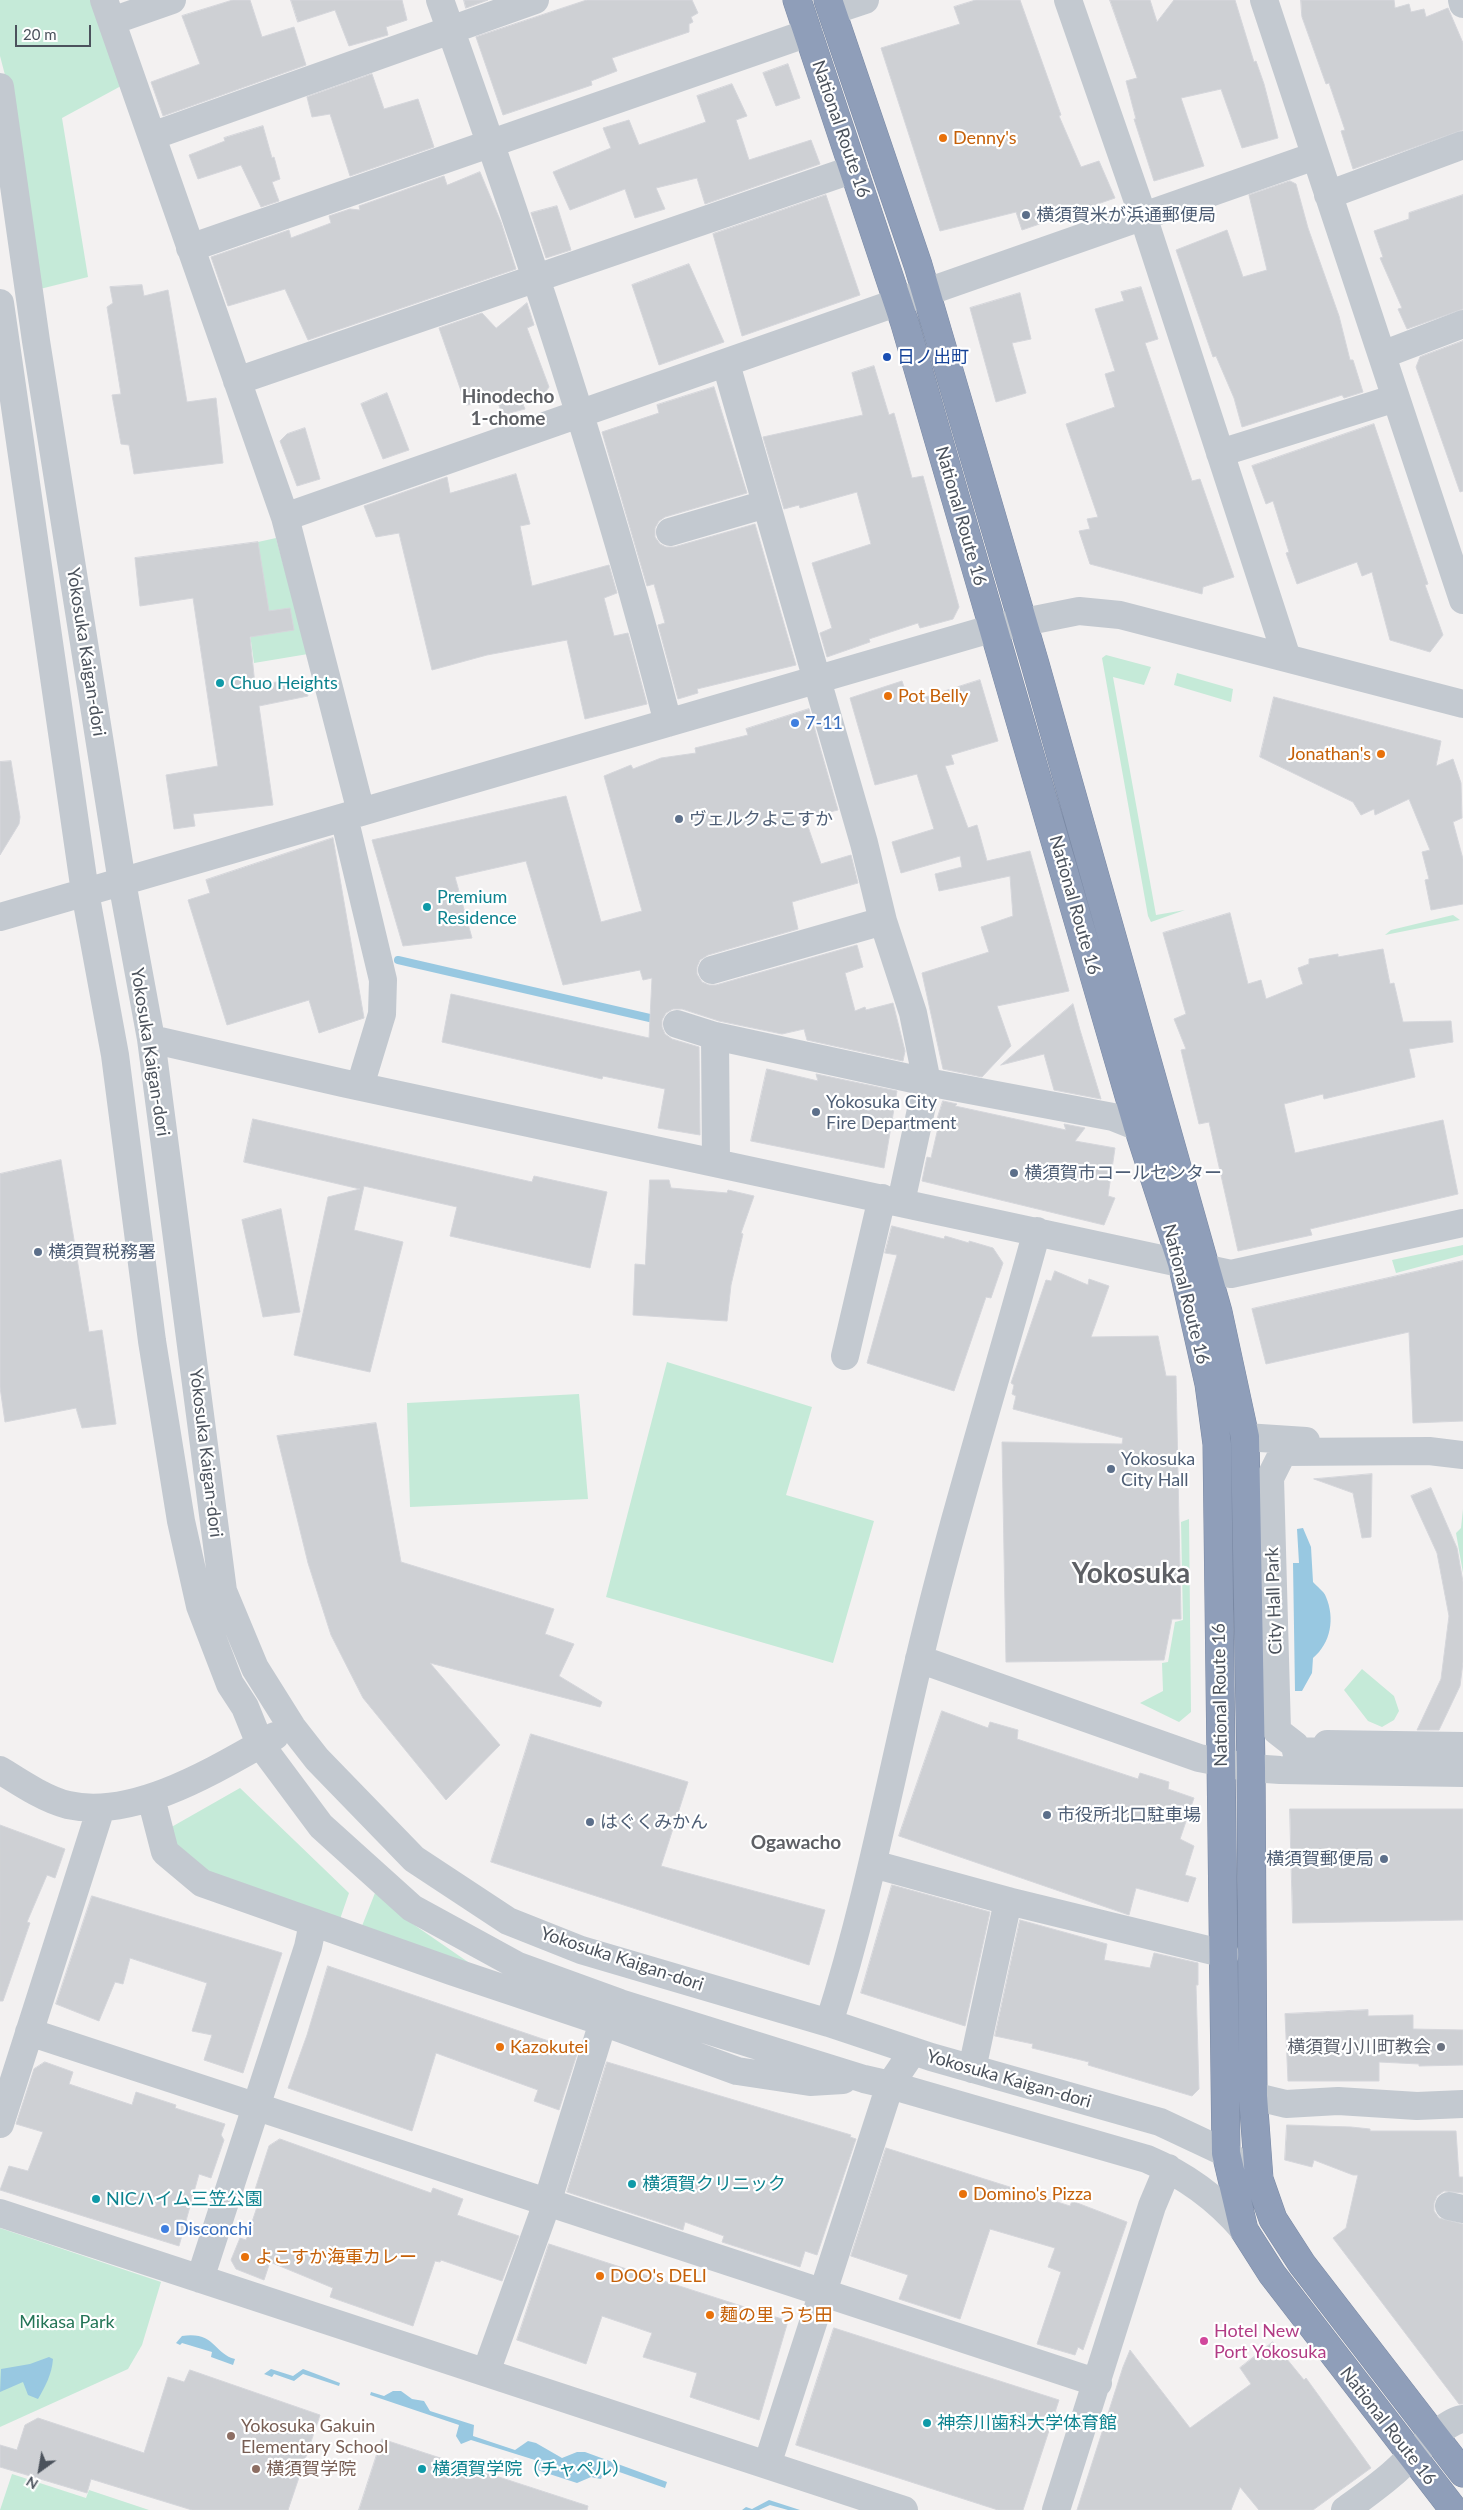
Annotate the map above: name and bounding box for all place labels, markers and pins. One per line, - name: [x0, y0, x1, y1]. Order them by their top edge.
- place label: Denny's: [953, 127, 1017, 149]
- marker: Denny's: [937, 132, 949, 144]
- place label: 横須賀米が浜通郵便局: [1036, 204, 1216, 226]
- marker: 横須賀米が浜通郵便局: [1020, 209, 1032, 221]
- place label: 日ノ出町: [897, 346, 969, 368]
- marker: 日ノ出町: [881, 351, 893, 363]
- place label: Chuo Heights: [230, 672, 338, 694]
- marker: Chuo Heights: [214, 677, 226, 689]
- place label: Pot Belly: [898, 685, 968, 707]
- marker: Pot Belly: [882, 690, 894, 702]
- place label: 7-11: [805, 712, 843, 734]
- marker: 7-11: [789, 717, 801, 729]
- place label: Jonathan's: [1288, 743, 1371, 765]
- marker: Jonathan's: [1375, 748, 1387, 760]
- place label: ヴェルクよこすか: [689, 808, 833, 830]
- marker: ヴェルクよこすか: [673, 813, 685, 825]
- place label: Premium Residence: [437, 886, 517, 929]
- marker: Premium Residence: [421, 901, 433, 913]
- place label: Yokosuka City Fire Department: [826, 1091, 957, 1134]
- marker: Yokosuka City Fire Department: [810, 1106, 822, 1118]
- place label: 横須賀市コールセンター: [1024, 1162, 1222, 1184]
- marker: 横須賀市コールセンター: [1008, 1167, 1020, 1179]
- place label: 横須賀税務署: [48, 1241, 156, 1263]
- marker: 横須賀税務署: [32, 1246, 44, 1258]
- place label: Yokosuka City Hall: [1121, 1448, 1195, 1490]
- marker: Yokosuka City Hall: [1105, 1463, 1117, 1475]
- place label: 市役所北口駐車場: [1057, 1804, 1201, 1826]
- marker: 市役所北口駐車場: [1041, 1809, 1053, 1821]
- place label: はぐくみかん: [600, 1811, 708, 1833]
- marker: はぐくみかん: [584, 1816, 596, 1828]
- place label: 横須賀郵便局: [1266, 1848, 1374, 1870]
- marker: 横須賀郵便局: [1378, 1853, 1390, 1865]
- place label: Kazokutei: [510, 2036, 588, 2058]
- place label: 横須賀小川町教会: [1287, 2036, 1431, 2058]
- marker: Kazokutei: [494, 2041, 506, 2053]
- marker: 横須賀小川町教会: [1435, 2041, 1447, 2053]
- place label: 横須賀クリニック: [642, 2173, 786, 2195]
- marker: 横須賀クリニック: [626, 2178, 638, 2190]
- place label: Domino's Pizza: [973, 2183, 1092, 2205]
- place label: NICハイム三笠公園: [106, 2188, 263, 2210]
- marker: Domino's Pizza: [957, 2188, 969, 2200]
- marker: NICハイム三笠公園: [90, 2193, 102, 2205]
- place label: Disconchi: [175, 2218, 252, 2240]
- marker: Disconchi: [159, 2223, 171, 2235]
- place label: よこすか海軍カレー: [255, 2246, 417, 2268]
- marker: よこすか海軍カレー: [239, 2251, 251, 2263]
- place label: DOO's DELI: [610, 2265, 707, 2287]
- marker: DOO's DELI: [594, 2270, 606, 2282]
- place label: 麺の里 うち田: [720, 2304, 833, 2326]
- marker: 麺の里 うち田: [704, 2309, 716, 2321]
- place label: Hotel New Port Yokosuka: [1214, 2320, 1326, 2362]
- marker: Hotel New Port Yokosuka: [1198, 2335, 1210, 2347]
- place label: 神奈川歯科大学体育館: [937, 2412, 1117, 2434]
- place label: Yokosuka Gakuin Elementary School: [241, 2415, 388, 2458]
- marker: 神奈川歯科大学体育館: [921, 2417, 933, 2429]
- marker: Yokosuka Gakuin Elementary School: [225, 2430, 237, 2442]
- place label: 横須賀学院: [266, 2458, 356, 2480]
- place label: 横須賀学院（チャペル）: [432, 2458, 630, 2480]
- marker: 横須賀学院: [250, 2463, 262, 2475]
- marker: 横須賀学院（チャペル）: [416, 2463, 428, 2475]

